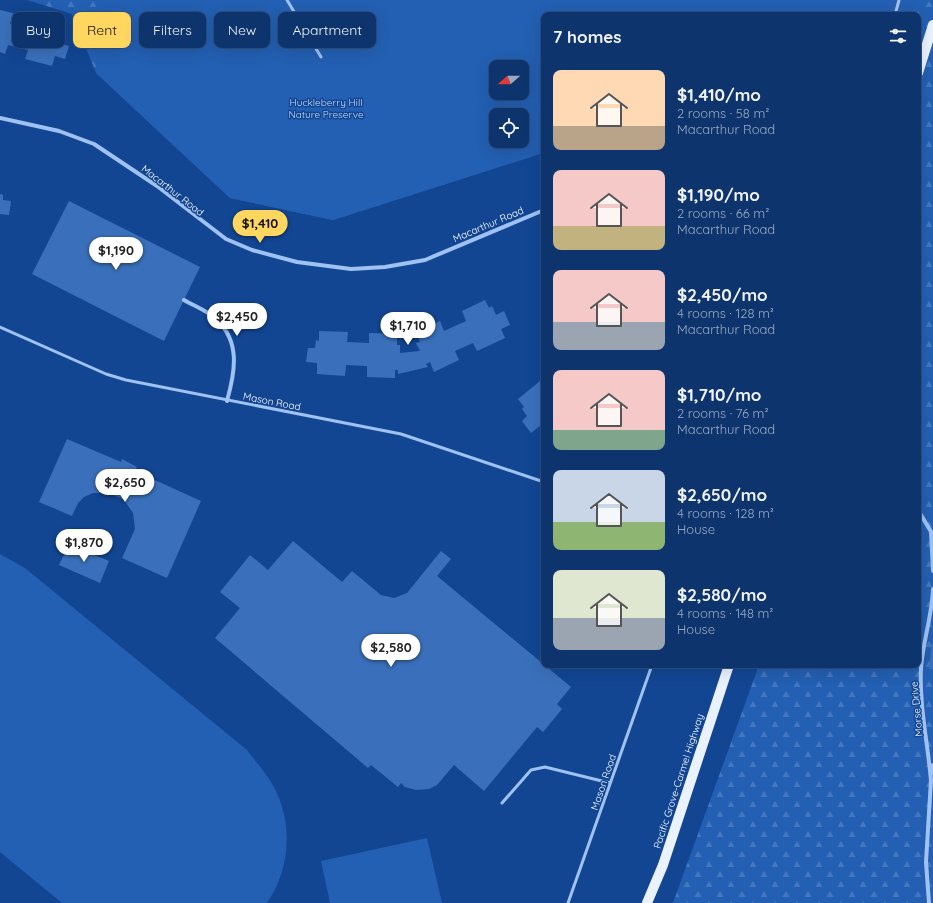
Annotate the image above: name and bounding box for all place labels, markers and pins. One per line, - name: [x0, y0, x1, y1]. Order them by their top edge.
- pin: $1,410: [227, 210, 293, 244]
- pin: $1,190: [83, 237, 149, 271]
- pin: $2,450: [204, 303, 270, 337]
- pin: $1,710: [375, 312, 441, 346]
- pin: $2,650: [92, 469, 158, 503]
- pin: $1,870: [51, 529, 117, 563]
- pin: $2,580: [358, 634, 424, 668]

